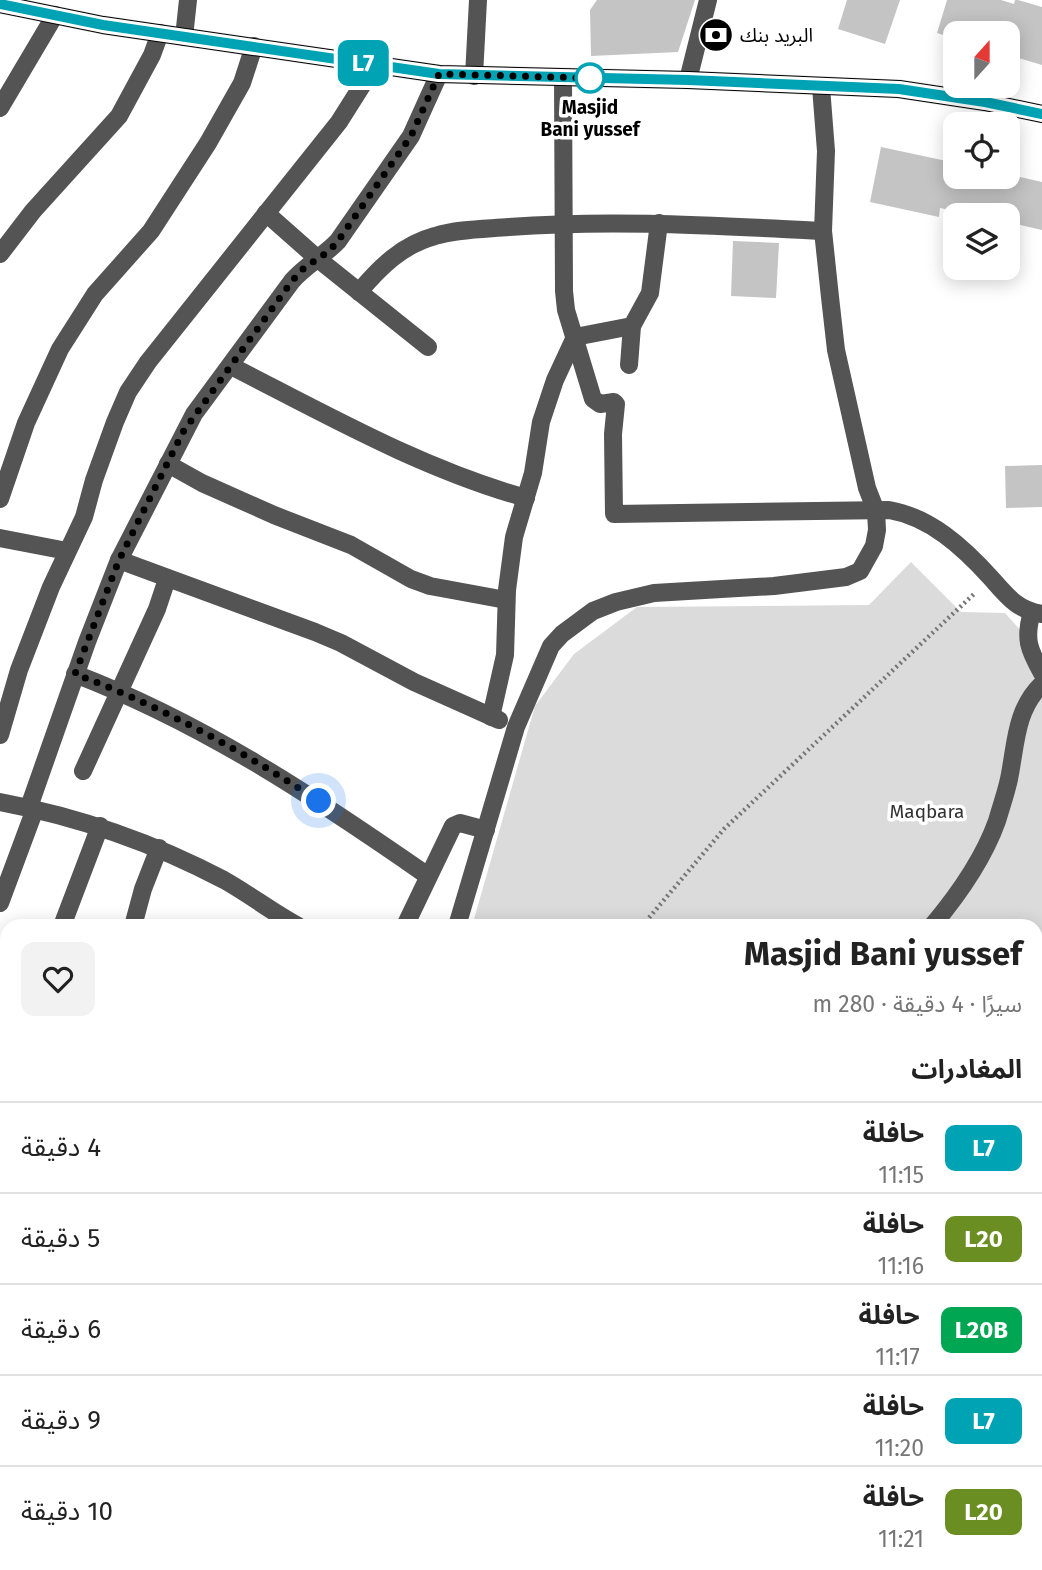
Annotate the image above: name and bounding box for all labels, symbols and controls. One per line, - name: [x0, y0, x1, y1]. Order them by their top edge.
- bank icon: البريد بنك: [697, 16, 735, 54]
- north arrow: [943, 21, 1020, 98]
- map controls: [943, 21, 1020, 280]
- place label: البريد بنك: [740, 24, 813, 47]
- line badge: L7: [332, 40, 394, 86]
- text: L7: [352, 49, 374, 77]
- marker: Masjid Bani yussef: [575, 63, 605, 93]
- place label: Masjid Bani yussef: [540, 96, 642, 141]
- button: locate: [943, 112, 1020, 189]
- button: layers: [943, 203, 1020, 280]
- your location: [301, 783, 336, 818]
- park label: Maqbara: [890, 800, 964, 823]
- text: Masjid Bani yussef: [744, 934, 1022, 974]
- button: heart: [21, 942, 95, 1016]
- text: سيرًا · 4 دقيقة · 280 m: [812, 990, 1022, 1018]
- text: المغادرات: [911, 1054, 1022, 1085]
- text: حافلة: [863, 1118, 924, 1149]
- text: 4 دقيقة: [21, 1132, 101, 1163]
- text: L7: [972, 1134, 995, 1162]
- text: 11:15: [878, 1161, 924, 1189]
- text: حافلة: [863, 1209, 924, 1240]
- text: 5 دقيقة: [21, 1223, 100, 1254]
- text: L20: [964, 1225, 1003, 1253]
- text: 11:16: [878, 1252, 924, 1280]
- text: حافلة: [859, 1300, 920, 1331]
- text: 6 دقيقة: [21, 1314, 101, 1345]
- text: L20B: [955, 1316, 1008, 1344]
- text: 11:17: [875, 1343, 920, 1371]
- text: حافلة: [863, 1391, 924, 1422]
- text: 9 دقيقة: [21, 1405, 101, 1436]
- text: L7: [972, 1407, 995, 1435]
- text: 11:20: [875, 1434, 924, 1462]
- text: حافلة: [863, 1482, 924, 1513]
- text: 10 دقيقة: [21, 1496, 113, 1527]
- text: L20: [964, 1498, 1003, 1526]
- text: 11:21: [878, 1525, 924, 1553]

